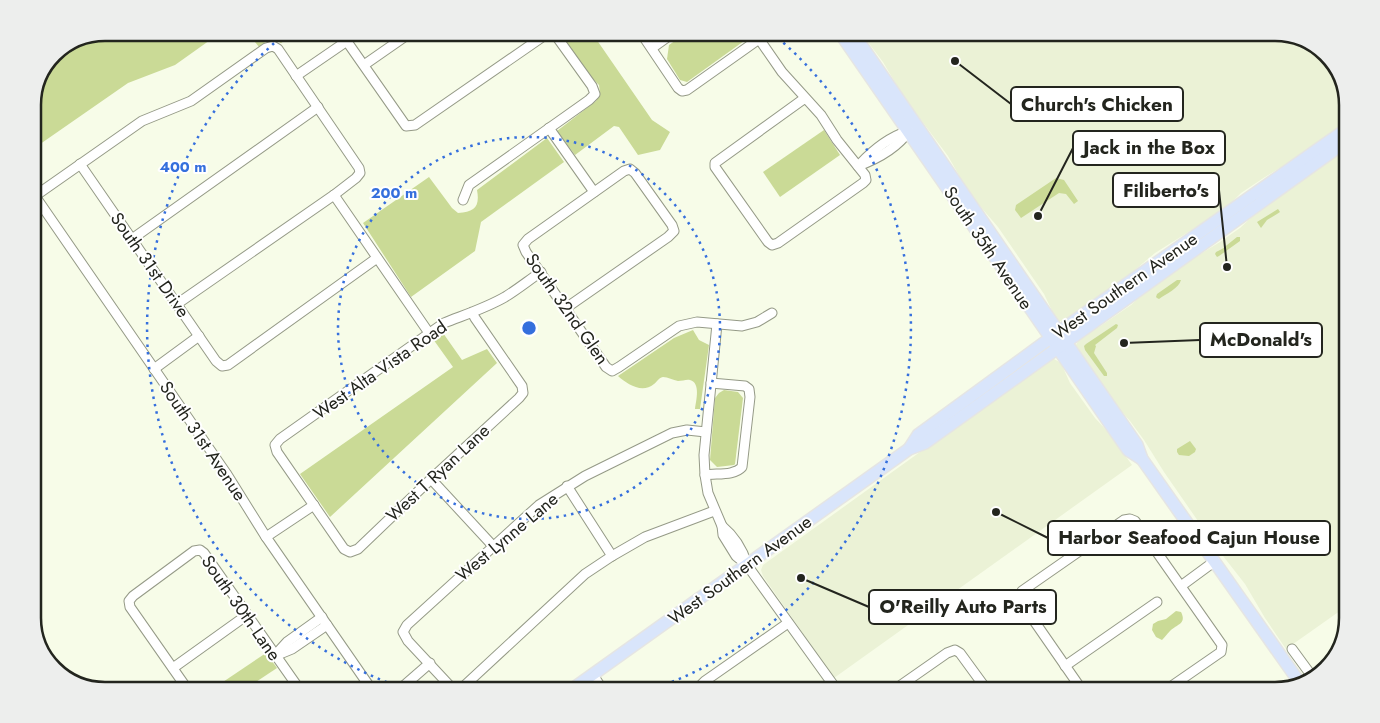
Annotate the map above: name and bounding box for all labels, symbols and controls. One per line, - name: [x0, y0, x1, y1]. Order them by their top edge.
- callout: Church's Chicken: [1011, 87, 1183, 121]
- text: Church's Chicken: [1021, 91, 1173, 118]
- callout: Jack in the Box: [1073, 131, 1225, 165]
- text: Jack in the Box: [1079, 134, 1216, 161]
- text: 400 m: [159, 156, 207, 178]
- callout: Filiberto's: [1113, 173, 1219, 207]
- text: Filiberto's: [1123, 177, 1209, 204]
- street label: South 35th Avenue: [937, 181, 1039, 315]
- text: 200 m: [371, 182, 417, 204]
- street label: South 31st Drive: [104, 207, 196, 323]
- street label: West Southern Avenue: [1047, 226, 1203, 346]
- street label: South 32nd Glen: [519, 248, 615, 370]
- street label: West Alta Vista Road: [308, 314, 452, 426]
- centre of rings: [520, 319, 538, 337]
- callout: McDonald's: [1200, 323, 1322, 357]
- text: McDonald's: [1210, 326, 1312, 353]
- street label: South 31st Avenue: [153, 376, 253, 506]
- street label: West T Ryan Lane: [380, 418, 496, 528]
- street label: West Lynne Lane: [450, 486, 564, 588]
- street label: West Southern Avenue: [663, 509, 817, 631]
- callout: Harbor Seafood Cajun House: [1048, 521, 1330, 555]
- text: Harbor Seafood Cajun House: [1058, 524, 1320, 551]
- street label: South 30th Lane: [195, 550, 287, 666]
- callout: O'Reilly Auto Parts: [869, 590, 1056, 624]
- text: O'Reilly Auto Parts: [879, 593, 1047, 620]

